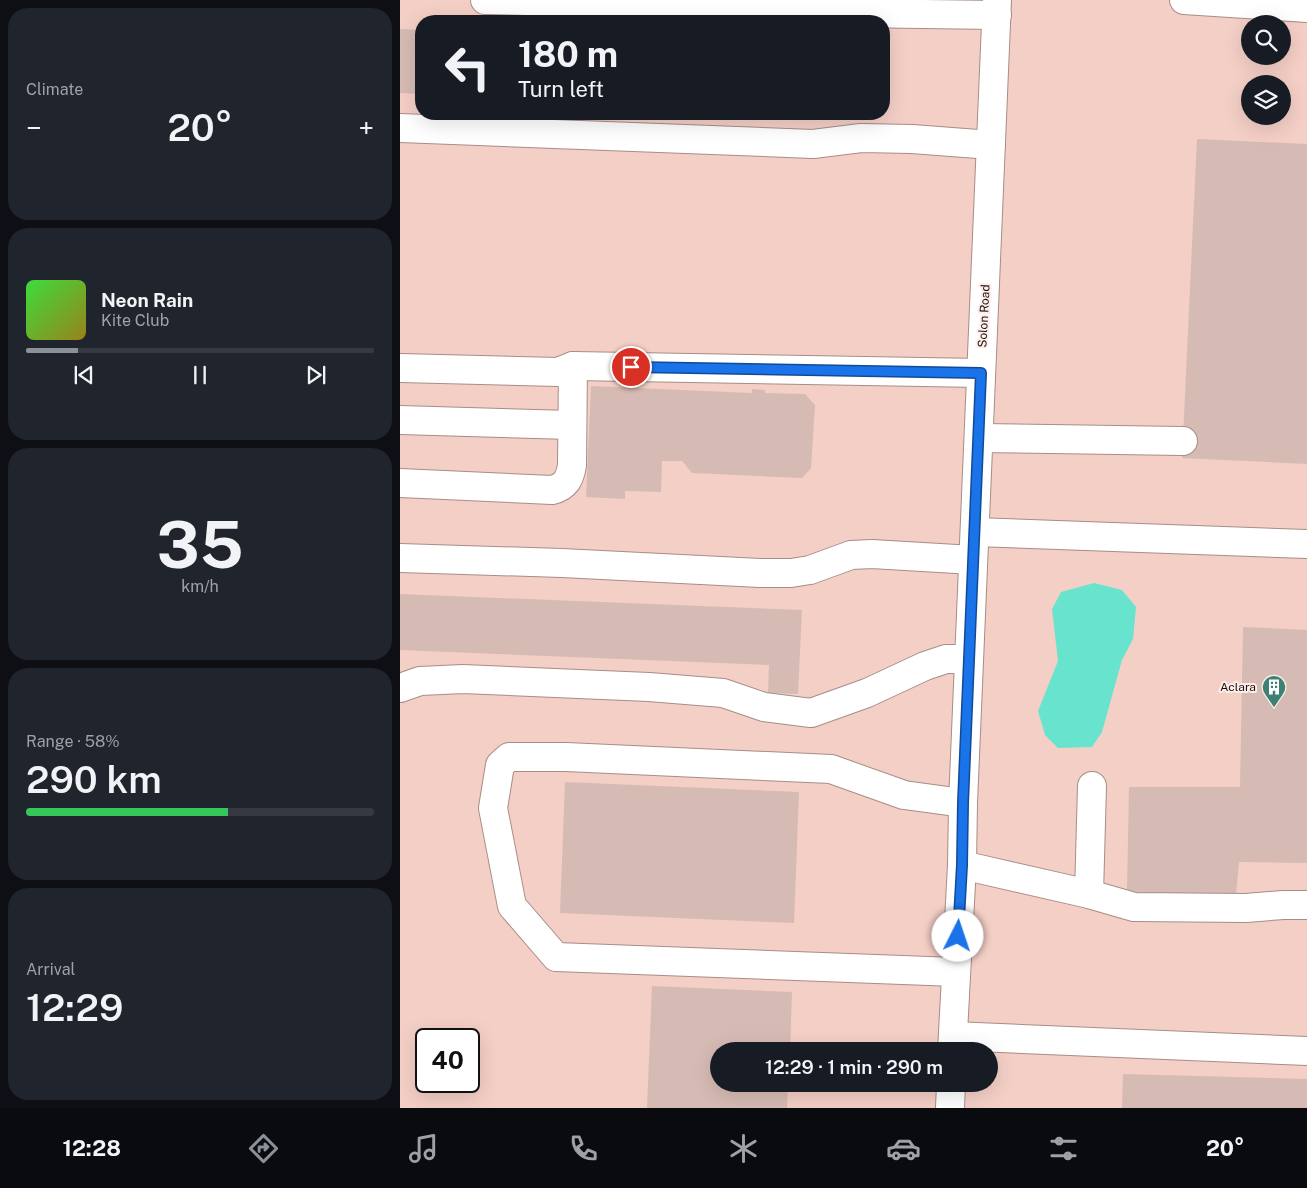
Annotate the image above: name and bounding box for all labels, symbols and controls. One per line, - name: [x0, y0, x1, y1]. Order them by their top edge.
- map controls: [1241, 15, 1291, 125]
- button: search: [1241, 15, 1291, 65]
- text: 180 m: [518, 34, 618, 75]
- icon: left: [435, 35, 500, 100]
- button: layers: [1241, 75, 1291, 125]
- text: Turn left: [518, 76, 604, 102]
- text: Climate: [26, 80, 83, 99]
- text: 20°: [167, 105, 233, 150]
- text: −: [26, 111, 42, 144]
- text: +: [358, 111, 374, 144]
- street label: Solon Road: [975, 284, 993, 348]
- text: Neon Rain: [101, 289, 193, 311]
- text: Kite Club: [101, 311, 169, 330]
- pin: [610, 346, 652, 388]
- icon: arrive: [617, 353, 645, 381]
- icon: previous: [70, 361, 98, 389]
- icon: pause: [186, 361, 214, 389]
- icon: next: [302, 361, 330, 389]
- text: 35: [156, 506, 244, 583]
- text: km/h: [181, 577, 219, 596]
- building icon: Aclara: [1261, 674, 1287, 708]
- place label: Aclara: [1220, 680, 1256, 694]
- text: Range · 58%: [26, 732, 120, 751]
- text: 290 km: [26, 757, 162, 802]
- position arrow: [931, 909, 983, 961]
- text: Arrival: [26, 960, 75, 979]
- text: 12:29: [26, 985, 124, 1030]
- speed limit sign: 40: [415, 1028, 480, 1093]
- text: 12:29 · 1 min · 290 m: [765, 1056, 943, 1078]
- icon: directions: [246, 1131, 281, 1166]
- icon: music: [406, 1131, 441, 1166]
- icon: phone: [566, 1131, 601, 1166]
- icon: climate: [726, 1131, 761, 1166]
- icon: car: [886, 1131, 921, 1166]
- icon: filters: [1046, 1131, 1081, 1166]
- text: 12:28: [62, 1135, 121, 1161]
- text: 20°: [1206, 1135, 1244, 1161]

